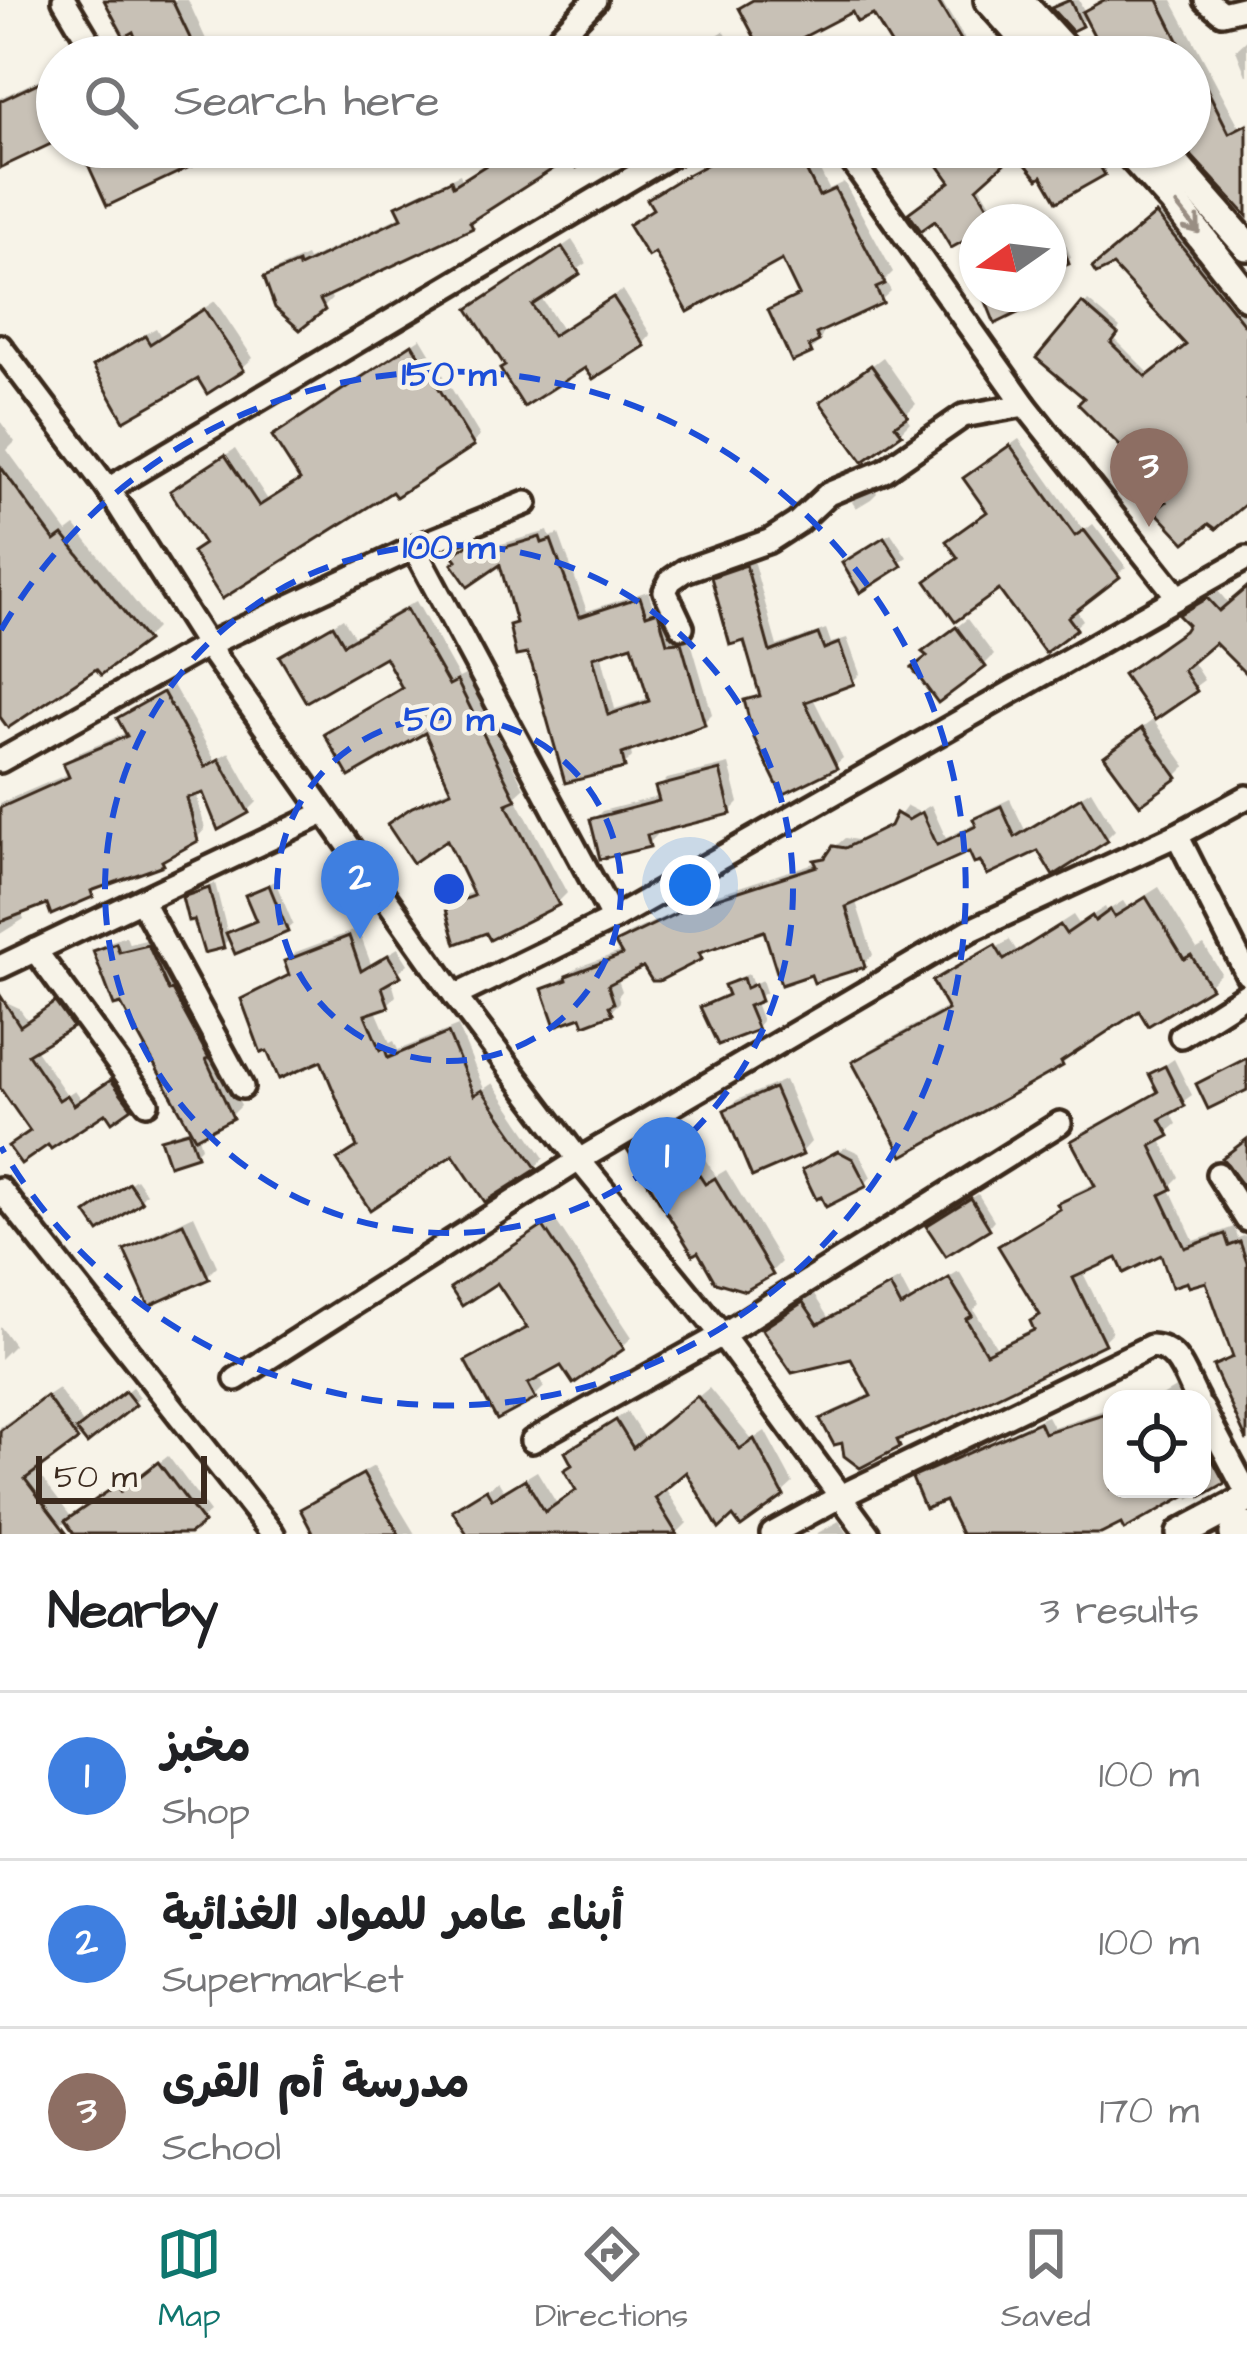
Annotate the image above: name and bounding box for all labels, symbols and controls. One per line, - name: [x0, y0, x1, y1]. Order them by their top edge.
- search box: [36, 36, 1211, 168]
- icon: search: [78, 69, 144, 135]
- text: Search here: [174, 71, 440, 133]
- one-way arrow: [1174, 203, 1201, 235]
- north arrow: [959, 204, 1067, 312]
- text: 150 m: [401, 349, 498, 400]
- pin: 3: [1110, 428, 1188, 527]
- text: 100 m: [403, 522, 496, 573]
- text: 50 m: [404, 694, 495, 745]
- pin: 2: [321, 840, 399, 939]
- your location: [660, 855, 720, 915]
- centre of rings: [428, 868, 470, 910]
- pin: 1: [628, 1117, 706, 1216]
- map controls: [1103, 1390, 1211, 1498]
- button: locate: [1103, 1390, 1211, 1498]
- scale bar: [36, 1450, 207, 1503]
- text: 50 m: [54, 1454, 137, 1500]
- text: Nearby: [48, 1577, 218, 1648]
- text: 3 results: [1040, 1585, 1199, 1639]
- text: مخبز: [162, 1717, 251, 1779]
- text: 1: [85, 1749, 90, 1803]
- text: 100 m: [1099, 1749, 1199, 1803]
- text: Shop: [162, 1786, 250, 1840]
- text: أبناء عامر للمواد الغذائية: [162, 1885, 623, 1947]
- text: 2: [76, 1917, 98, 1971]
- text: 100 m: [1099, 1917, 1199, 1971]
- text: Supermarket: [162, 1954, 404, 2008]
- text: مدرسة أم القرى: [162, 2053, 470, 2115]
- text: 3: [77, 2085, 97, 2139]
- text: 170 m: [1099, 2085, 1199, 2139]
- text: School: [162, 2122, 281, 2176]
- tab: Map: [156, 2221, 222, 2339]
- tab: Directions: [535, 2221, 688, 2339]
- tab: Saved: [1001, 2221, 1091, 2339]

